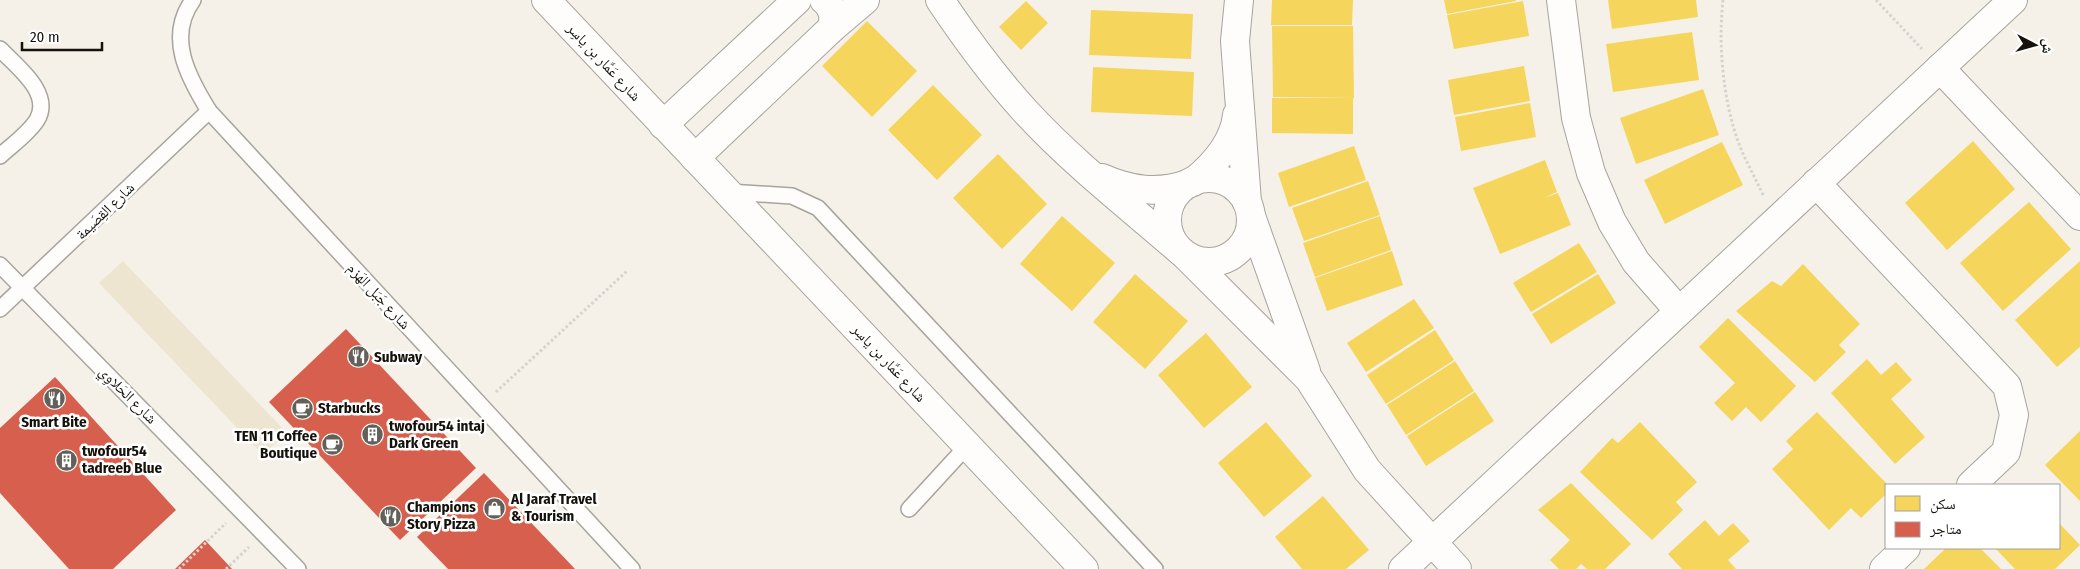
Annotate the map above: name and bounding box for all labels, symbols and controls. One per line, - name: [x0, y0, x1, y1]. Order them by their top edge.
- street label: شارع عَمَّار بن ياسِر: [562, 18, 645, 106]
- scale bar: [22, 20, 102, 52]
- north arrow: [2010, 20, 2060, 70]
- text: 20 m: [30, 28, 60, 46]
- text: ش: [2038, 38, 2057, 55]
- street label: شارع القِصَيمة: [72, 179, 139, 244]
- street label: شارع جَبَل الهَزم: [343, 259, 414, 334]
- street label: شارع عَمَّار بن ياسِر: [847, 319, 930, 407]
- restaurant icon: Subway: [346, 345, 370, 369]
- place label: Subway: [374, 348, 423, 366]
- street label: شارع الحَلاوِي: [93, 362, 161, 430]
- restaurant icon: Smart Bite: [42, 387, 66, 411]
- cafe icon: Starbucks: [290, 396, 314, 420]
- place label: Starbucks: [318, 399, 381, 417]
- place label: Smart Bite: [21, 413, 87, 431]
- place label: twofour54 intaj Dark Green: [389, 417, 485, 452]
- building icon: twofour54 intaj Dark Green: [361, 423, 385, 447]
- place label: TEN 11 Coffee Boutique: [234, 427, 317, 462]
- cafe icon: TEN 11 Coffee Boutique: [321, 433, 345, 457]
- place label: twofour54 tadreeb Blue: [82, 442, 163, 477]
- building icon: twofour54 tadreeb Blue: [54, 448, 78, 472]
- legend: [1885, 484, 2060, 549]
- place label: Al Jaraf Travel & Tourism: [510, 490, 597, 525]
- text: سكن: [1930, 495, 1956, 514]
- shop icon: Al Jaraf Travel & Tourism: [483, 496, 507, 520]
- place label: Champions Story Pizza: [407, 498, 476, 533]
- restaurant icon: Champions Story Pizza: [379, 504, 403, 528]
- text: متاجر: [1929, 520, 1962, 538]

